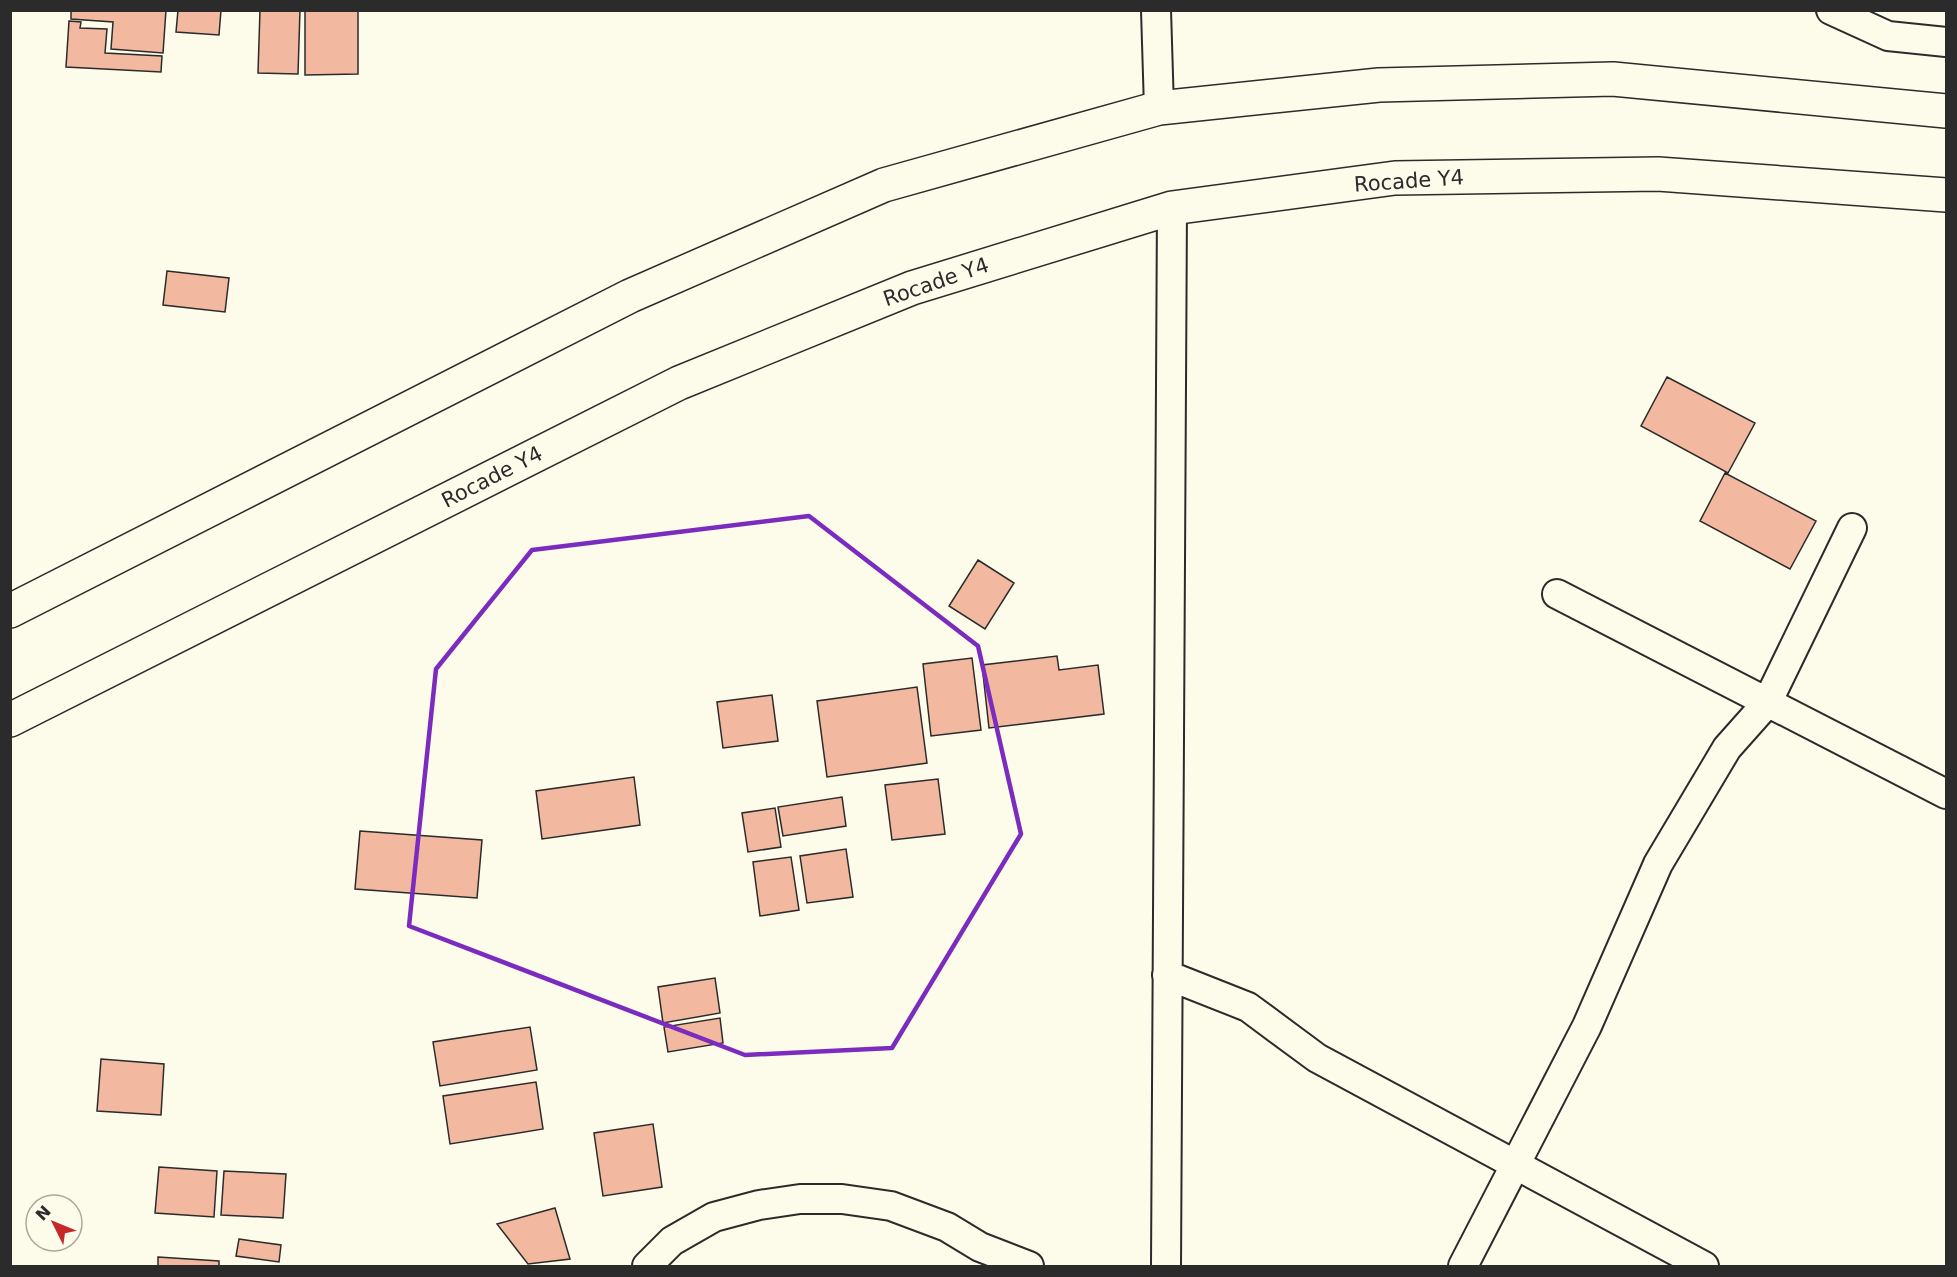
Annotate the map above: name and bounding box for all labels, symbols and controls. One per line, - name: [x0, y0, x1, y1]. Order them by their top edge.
- street label: Rocade Y4: [1353, 165, 1465, 197]
- street label: Rocade Y4: [880, 253, 992, 311]
- street label: Rocade Y4: [438, 441, 546, 513]
- north arrow: [24, 1193, 84, 1253]
- text: N: [32, 1202, 55, 1224]

